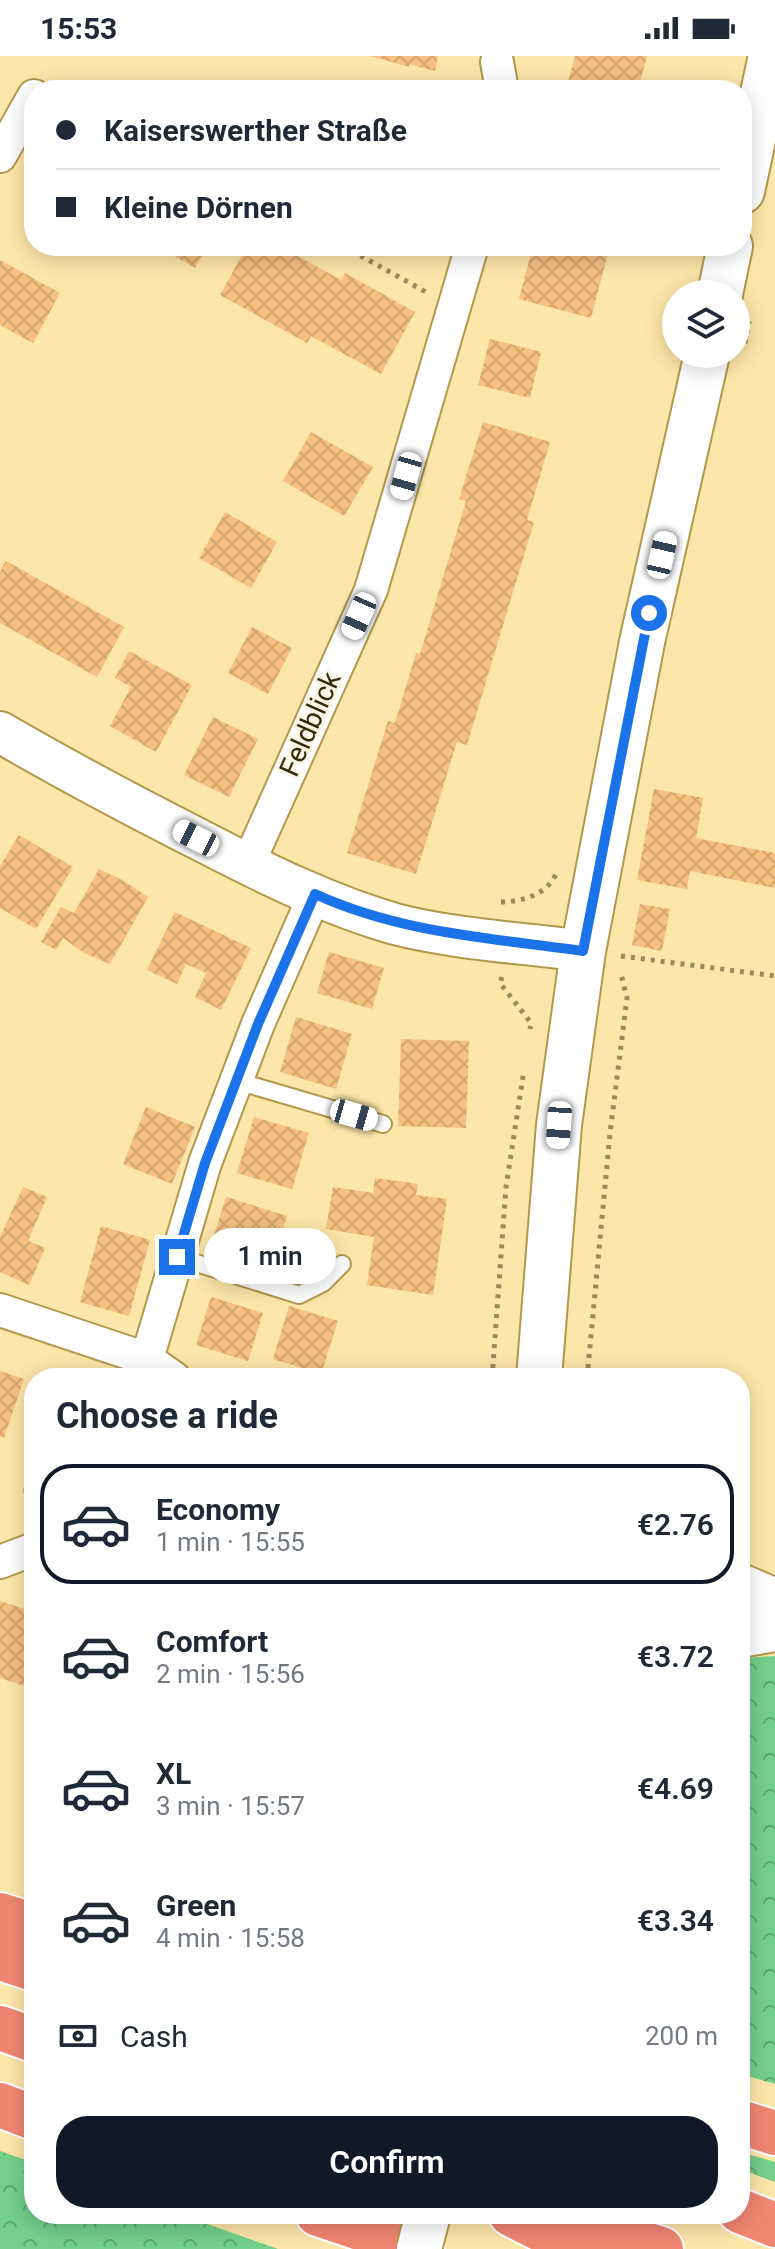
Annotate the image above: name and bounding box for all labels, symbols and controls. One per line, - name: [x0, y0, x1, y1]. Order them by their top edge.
- text: 15:53: [40, 11, 117, 46]
- text: Kaiserswerther Straße: [104, 113, 407, 148]
- text: Kleine Dörnen: [104, 190, 293, 225]
- map controls: [662, 280, 750, 368]
- button: layers: [662, 280, 750, 368]
- car: [388, 450, 424, 502]
- car: [645, 529, 679, 581]
- car: [338, 589, 380, 643]
- route start: [631, 595, 667, 631]
- street label: Feldblick: [272, 666, 348, 781]
- car: [169, 816, 223, 860]
- car: [328, 1097, 380, 1133]
- car: [545, 1100, 573, 1150]
- callout: 1 min: [205, 1229, 337, 1285]
- route end: [159, 1239, 195, 1275]
- text: 1 min: [237, 1241, 303, 1271]
- text: Choose a ride: [56, 1395, 278, 1437]
- icon: car: [60, 1488, 132, 1560]
- text: Economy: [156, 1492, 280, 1527]
- text: €2.76: [637, 1507, 714, 1542]
- text: 1 min · 15:55: [156, 1527, 305, 1557]
- icon: car: [60, 1620, 132, 1692]
- text: Comfort: [156, 1624, 268, 1659]
- text: €3.72: [637, 1639, 714, 1674]
- text: 2 min · 15:56: [156, 1659, 305, 1689]
- icon: car: [60, 1752, 132, 1824]
- text: XL: [156, 1756, 191, 1791]
- text: €4.69: [637, 1771, 714, 1806]
- text: 3 min · 15:57: [156, 1791, 305, 1821]
- icon: car: [60, 1884, 132, 1956]
- text: Green: [156, 1888, 236, 1923]
- text: €3.34: [637, 1903, 714, 1938]
- text: 4 min · 15:58: [156, 1923, 305, 1953]
- icon: cash: [56, 2014, 100, 2058]
- text: Cash: [120, 2019, 188, 2054]
- text: 200 m: [645, 2021, 718, 2051]
- button: Confirm: [56, 2116, 718, 2208]

